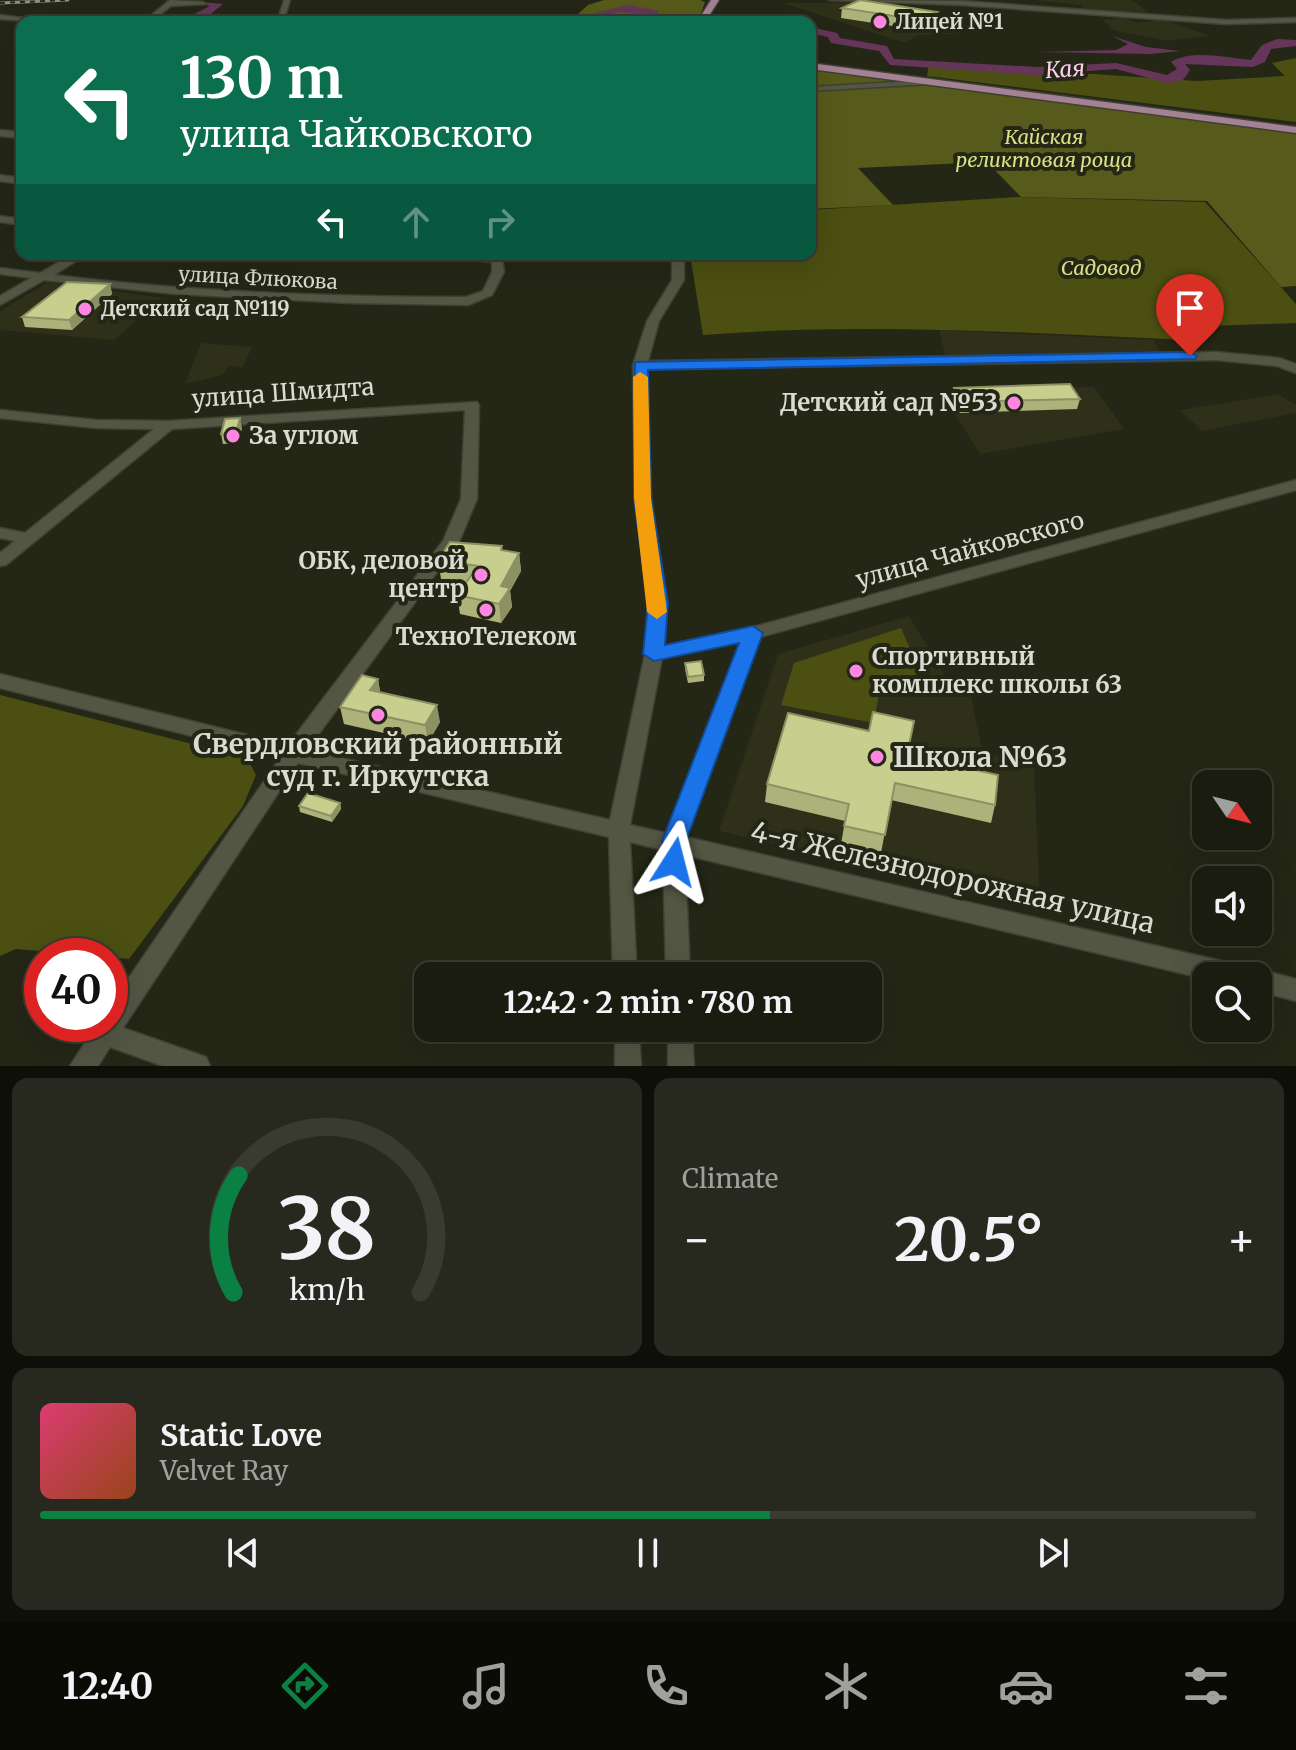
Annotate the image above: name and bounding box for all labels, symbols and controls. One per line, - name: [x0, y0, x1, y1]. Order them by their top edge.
- place label: Лицей №1: [896, 9, 1004, 34]
- marker: Лицей №1: [871, 13, 889, 31]
- text: 130 m: [180, 43, 343, 113]
- icon: left: [48, 48, 152, 152]
- water label: Кая: [1044, 54, 1086, 84]
- text: улица Чайковского: [180, 112, 533, 157]
- park label: Кайская реликтовая роща: [956, 124, 1132, 172]
- icon: left: [310, 200, 354, 244]
- icon: ahead: [394, 200, 438, 244]
- icon: right: [478, 200, 522, 244]
- park label: Садовод: [1061, 255, 1141, 280]
- street label: улица Флюкова: [178, 261, 339, 294]
- pin: [1156, 274, 1224, 356]
- icon: arrive: [1168, 286, 1212, 330]
- place label: Детский сад №119: [101, 296, 290, 321]
- marker: Детский сад №119: [76, 300, 94, 318]
- street label: улица Шмидта: [190, 371, 376, 414]
- place label: Детский сад №53: [780, 387, 998, 418]
- marker: Детский сад №53: [1005, 394, 1023, 412]
- place label: За углом: [249, 420, 358, 451]
- marker: За углом: [224, 427, 242, 445]
- street label: улица Чайковского: [852, 504, 1087, 595]
- place label: ОБК, деловой центр: [299, 545, 465, 604]
- marker: ОБК, деловой центр: [472, 566, 490, 584]
- marker: ТехноТелеком: [477, 601, 495, 619]
- place label: ТехноТелеком: [395, 621, 577, 652]
- place label: Спортивный комплекс школы 63: [872, 641, 1122, 700]
- marker: Спортивный комплекс школы 63: [847, 662, 865, 680]
- marker: Свердловский районный суд г. Иркутска: [369, 706, 387, 724]
- place label: Свердловский районный суд г. Иркутска: [193, 726, 563, 794]
- place label: Школа №63: [893, 739, 1067, 775]
- marker: Школа №63: [868, 748, 886, 766]
- north arrow: [1192, 770, 1272, 850]
- map controls: [1192, 770, 1272, 1042]
- street label: 4-я Железнодорожная улица: [747, 813, 1159, 941]
- position arrow: [632, 820, 716, 904]
- button: sound: [1192, 866, 1272, 946]
- speed limit sign: 40: [24, 938, 128, 1042]
- button: search: [1192, 962, 1272, 1042]
- text: 12:42 · 2 min · 780 m: [503, 983, 793, 1021]
- text: Climate: [682, 1162, 778, 1195]
- text: 38: [278, 1177, 376, 1282]
- text: 20.5°: [894, 1202, 1044, 1277]
- text: −: [682, 1212, 711, 1267]
- text: +: [1227, 1212, 1256, 1267]
- text: km/h: [289, 1272, 365, 1308]
- text: Static Love: [160, 1416, 322, 1454]
- text: Velvet Ray: [160, 1454, 288, 1487]
- icon: previous: [221, 1531, 265, 1575]
- icon: pause: [626, 1531, 670, 1575]
- icon: next: [1031, 1531, 1075, 1575]
- icon: directions: [277, 1658, 333, 1714]
- icon: music: [458, 1658, 514, 1714]
- icon: phone: [638, 1658, 694, 1714]
- icon: climate: [818, 1658, 874, 1714]
- icon: car: [998, 1658, 1054, 1714]
- icon: filters: [1178, 1658, 1234, 1714]
- text: 12:40: [62, 1664, 153, 1709]

